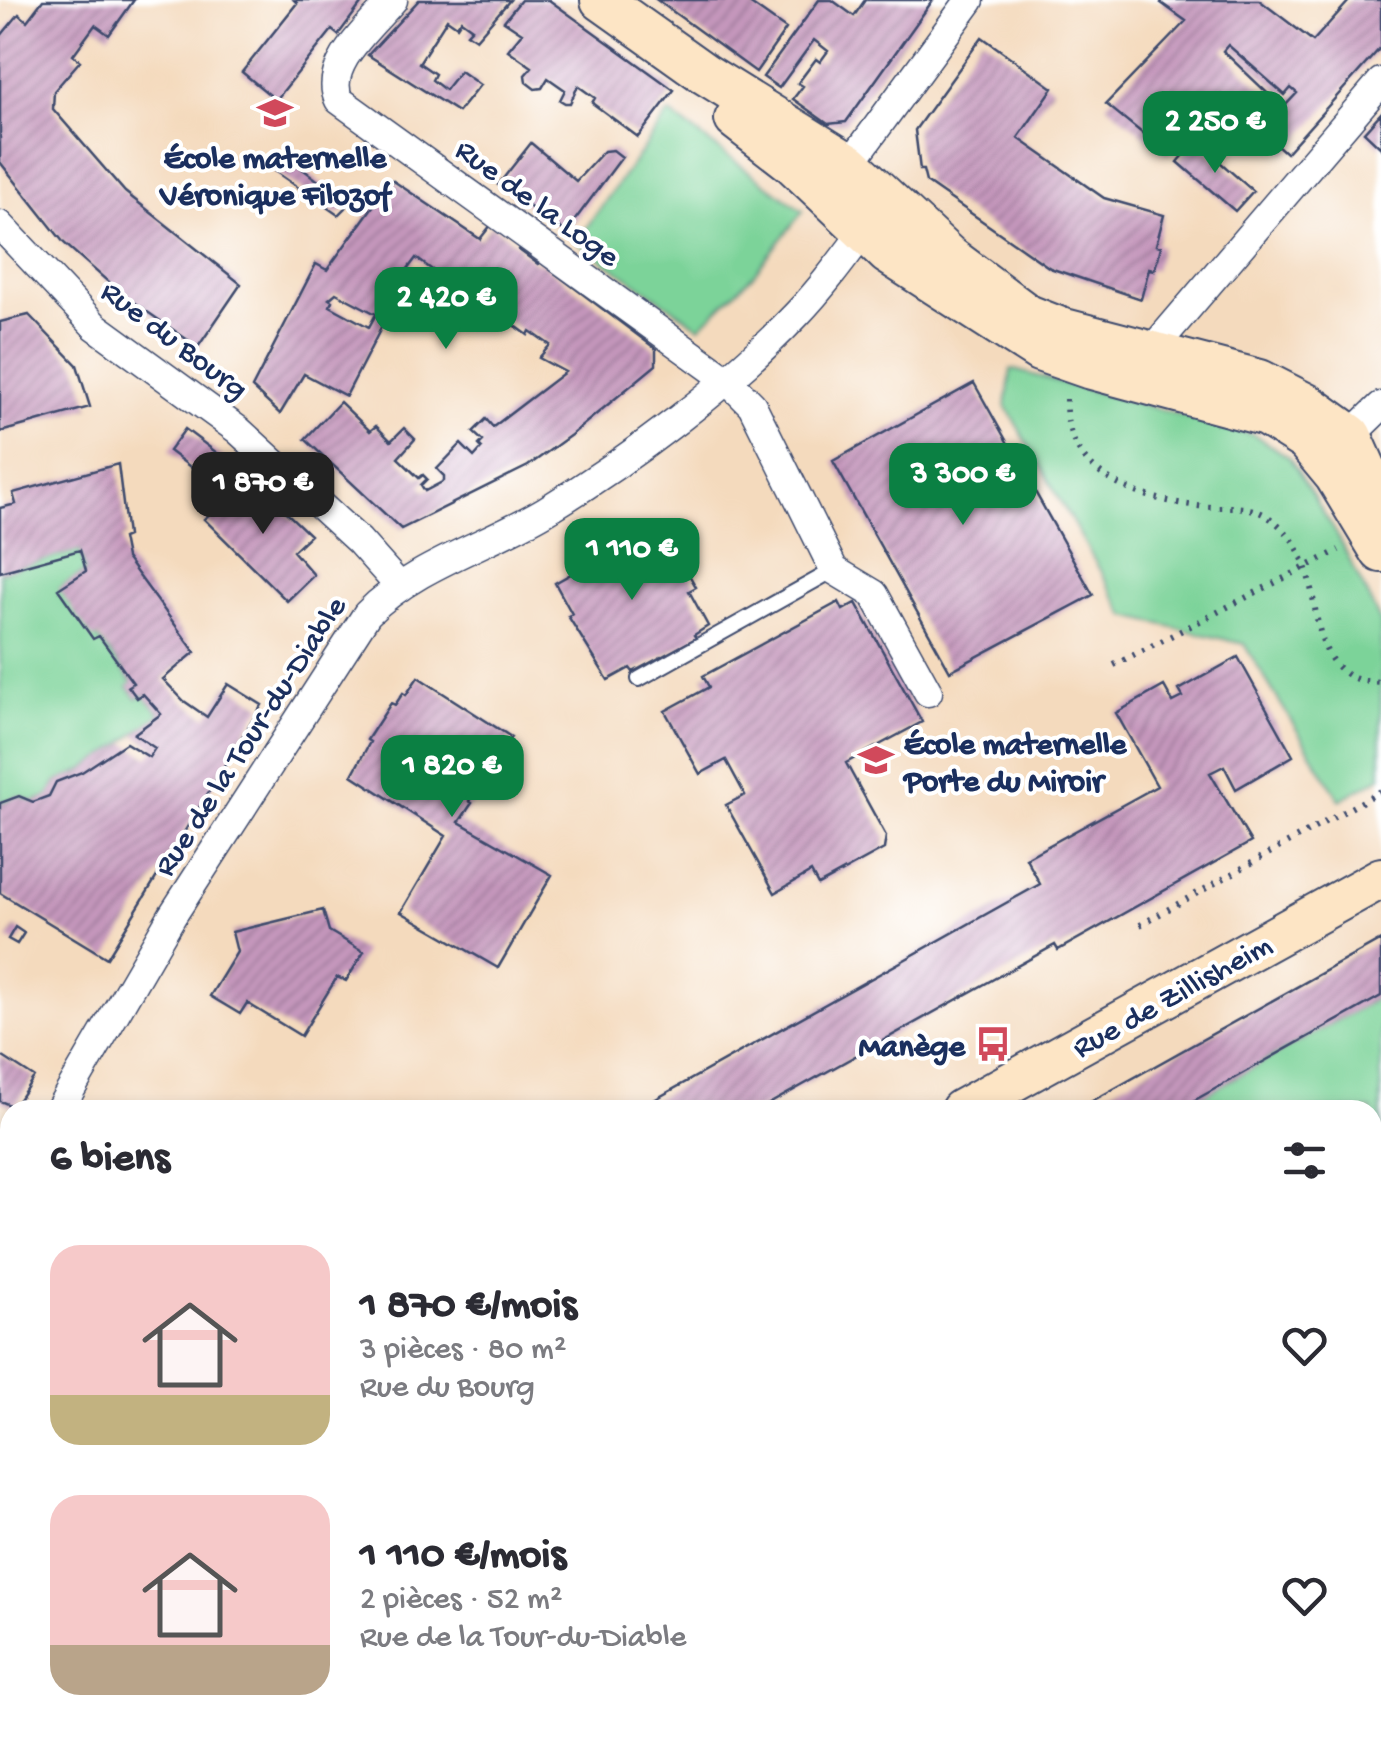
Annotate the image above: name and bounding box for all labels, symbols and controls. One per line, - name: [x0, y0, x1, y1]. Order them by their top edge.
- pin: 2 250 €: [1123, 91, 1307, 176]
- school or university icon: École maternelle Véronique Filozof: [256, 94, 294, 132]
- text: 2 250 €: [1165, 104, 1265, 142]
- street label: Rue de la Loge: [446, 133, 626, 278]
- place label: École maternelle Véronique Filozof: [158, 142, 393, 217]
- pin: 2 420 €: [354, 267, 538, 352]
- street label: Rue du Bourg: [92, 274, 254, 410]
- text: 2 420 €: [397, 280, 495, 318]
- pin: 3 300 €: [871, 443, 1055, 528]
- pin: 1 870 €: [171, 452, 355, 537]
- text: 3 300 €: [911, 456, 1015, 494]
- text: 1 870 €: [213, 465, 313, 503]
- pin: 1 110 €: [540, 518, 724, 603]
- text: 1 110 €: [586, 531, 678, 569]
- street label: Rue de la Tour-du-Diable: [147, 590, 357, 885]
- place label: École maternelle Porte du Miroir: [902, 728, 1128, 803]
- pin: 1 820 €: [360, 735, 544, 820]
- school or university icon: École maternelle Porte du Miroir: [857, 741, 895, 779]
- text: 1 820 €: [403, 748, 501, 786]
- street label: Rue de Zillisheim: [1067, 928, 1280, 1069]
- bus stop icon: Manège: [974, 1025, 1012, 1063]
- place label: Manège: [859, 1030, 966, 1068]
- icon: filters: [1277, 1133, 1332, 1188]
- text: 6 biens: [50, 1136, 170, 1185]
- text: 1 870 €/mois: [360, 1283, 577, 1332]
- icon: home: [130, 1285, 250, 1405]
- icon: heart: [1277, 1318, 1332, 1373]
- text: 3 pièces · 80 m²: [360, 1332, 566, 1370]
- text: Rue du Bourg: [360, 1370, 535, 1408]
- text: 1 110 €/mois: [360, 1533, 566, 1582]
- icon: home: [130, 1535, 250, 1655]
- icon: heart: [1277, 1568, 1332, 1623]
- text: 2 pièces · 52 m²: [360, 1582, 562, 1620]
- text: Rue de la Tour-du-Diable: [360, 1620, 686, 1658]

